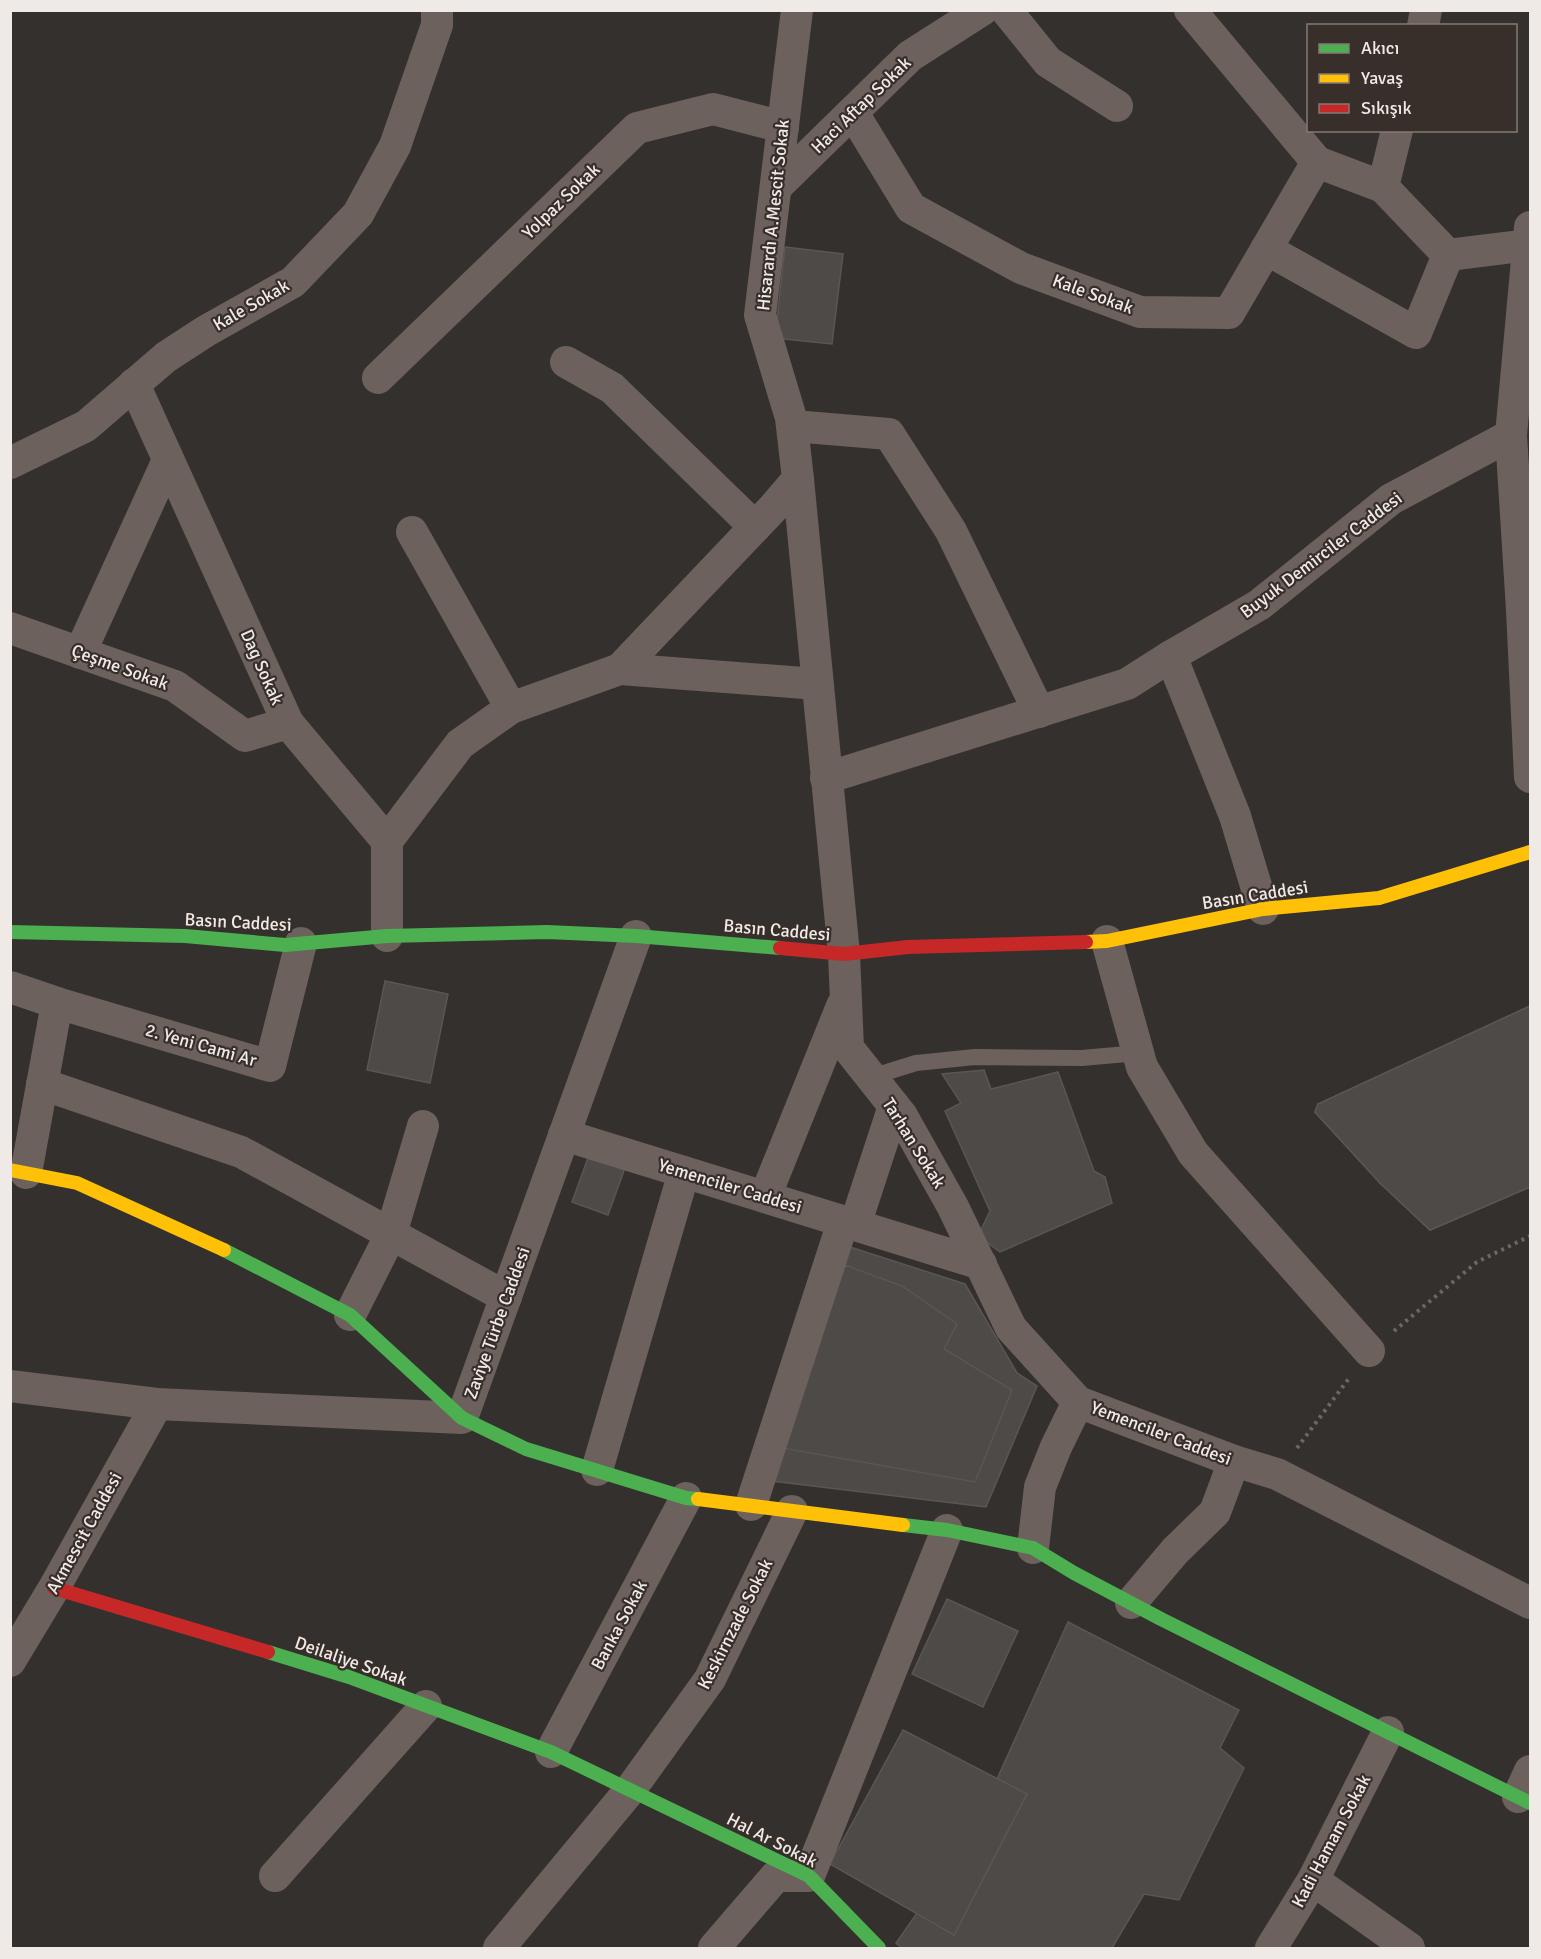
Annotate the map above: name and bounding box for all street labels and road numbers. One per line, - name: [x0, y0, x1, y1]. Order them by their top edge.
- street label: Haci Aftap Sokak: [806, 52, 916, 158]
- street label: Hisarardı A.Mescit Sokak: [752, 118, 794, 312]
- street label: Yolpaz Sokak: [517, 158, 605, 244]
- street label: Kale Sokak: [1050, 269, 1136, 319]
- street label: Kale Sokak: [209, 274, 293, 336]
- street label: Buyuk Demirciler Caddesi: [1236, 487, 1406, 623]
- street label: Dag Sokak: [236, 626, 288, 708]
- street label: Çeşme Sokak: [69, 639, 171, 695]
- street label: Basın Caddesi: [1200, 876, 1310, 914]
- street label: Basın Caddesi: [184, 908, 292, 936]
- street label: Basın Caddesi: [723, 914, 831, 946]
- street label: 2. Yeni Cami Ar: [143, 1019, 260, 1071]
- street label: Tarhan Sokak: [878, 1094, 950, 1192]
- street label: Yemenciler Caddesi: [655, 1154, 805, 1218]
- street label: Zaviye Türbe Caddesi: [459, 1244, 535, 1402]
- street label: Yemenciler Caddesi: [1087, 1396, 1235, 1470]
- street label: Akmescit Caddesi: [41, 1468, 127, 1598]
- street label: Keskirnzade Sokak: [693, 1555, 777, 1693]
- street label: Banka Sokak: [586, 1576, 652, 1674]
- street label: Deilaliye Sokak: [292, 1631, 410, 1691]
- street label: Kadi Hamam Sokak: [1287, 1771, 1375, 1911]
- street label: Hal Ar Sokak: [723, 1808, 821, 1872]

